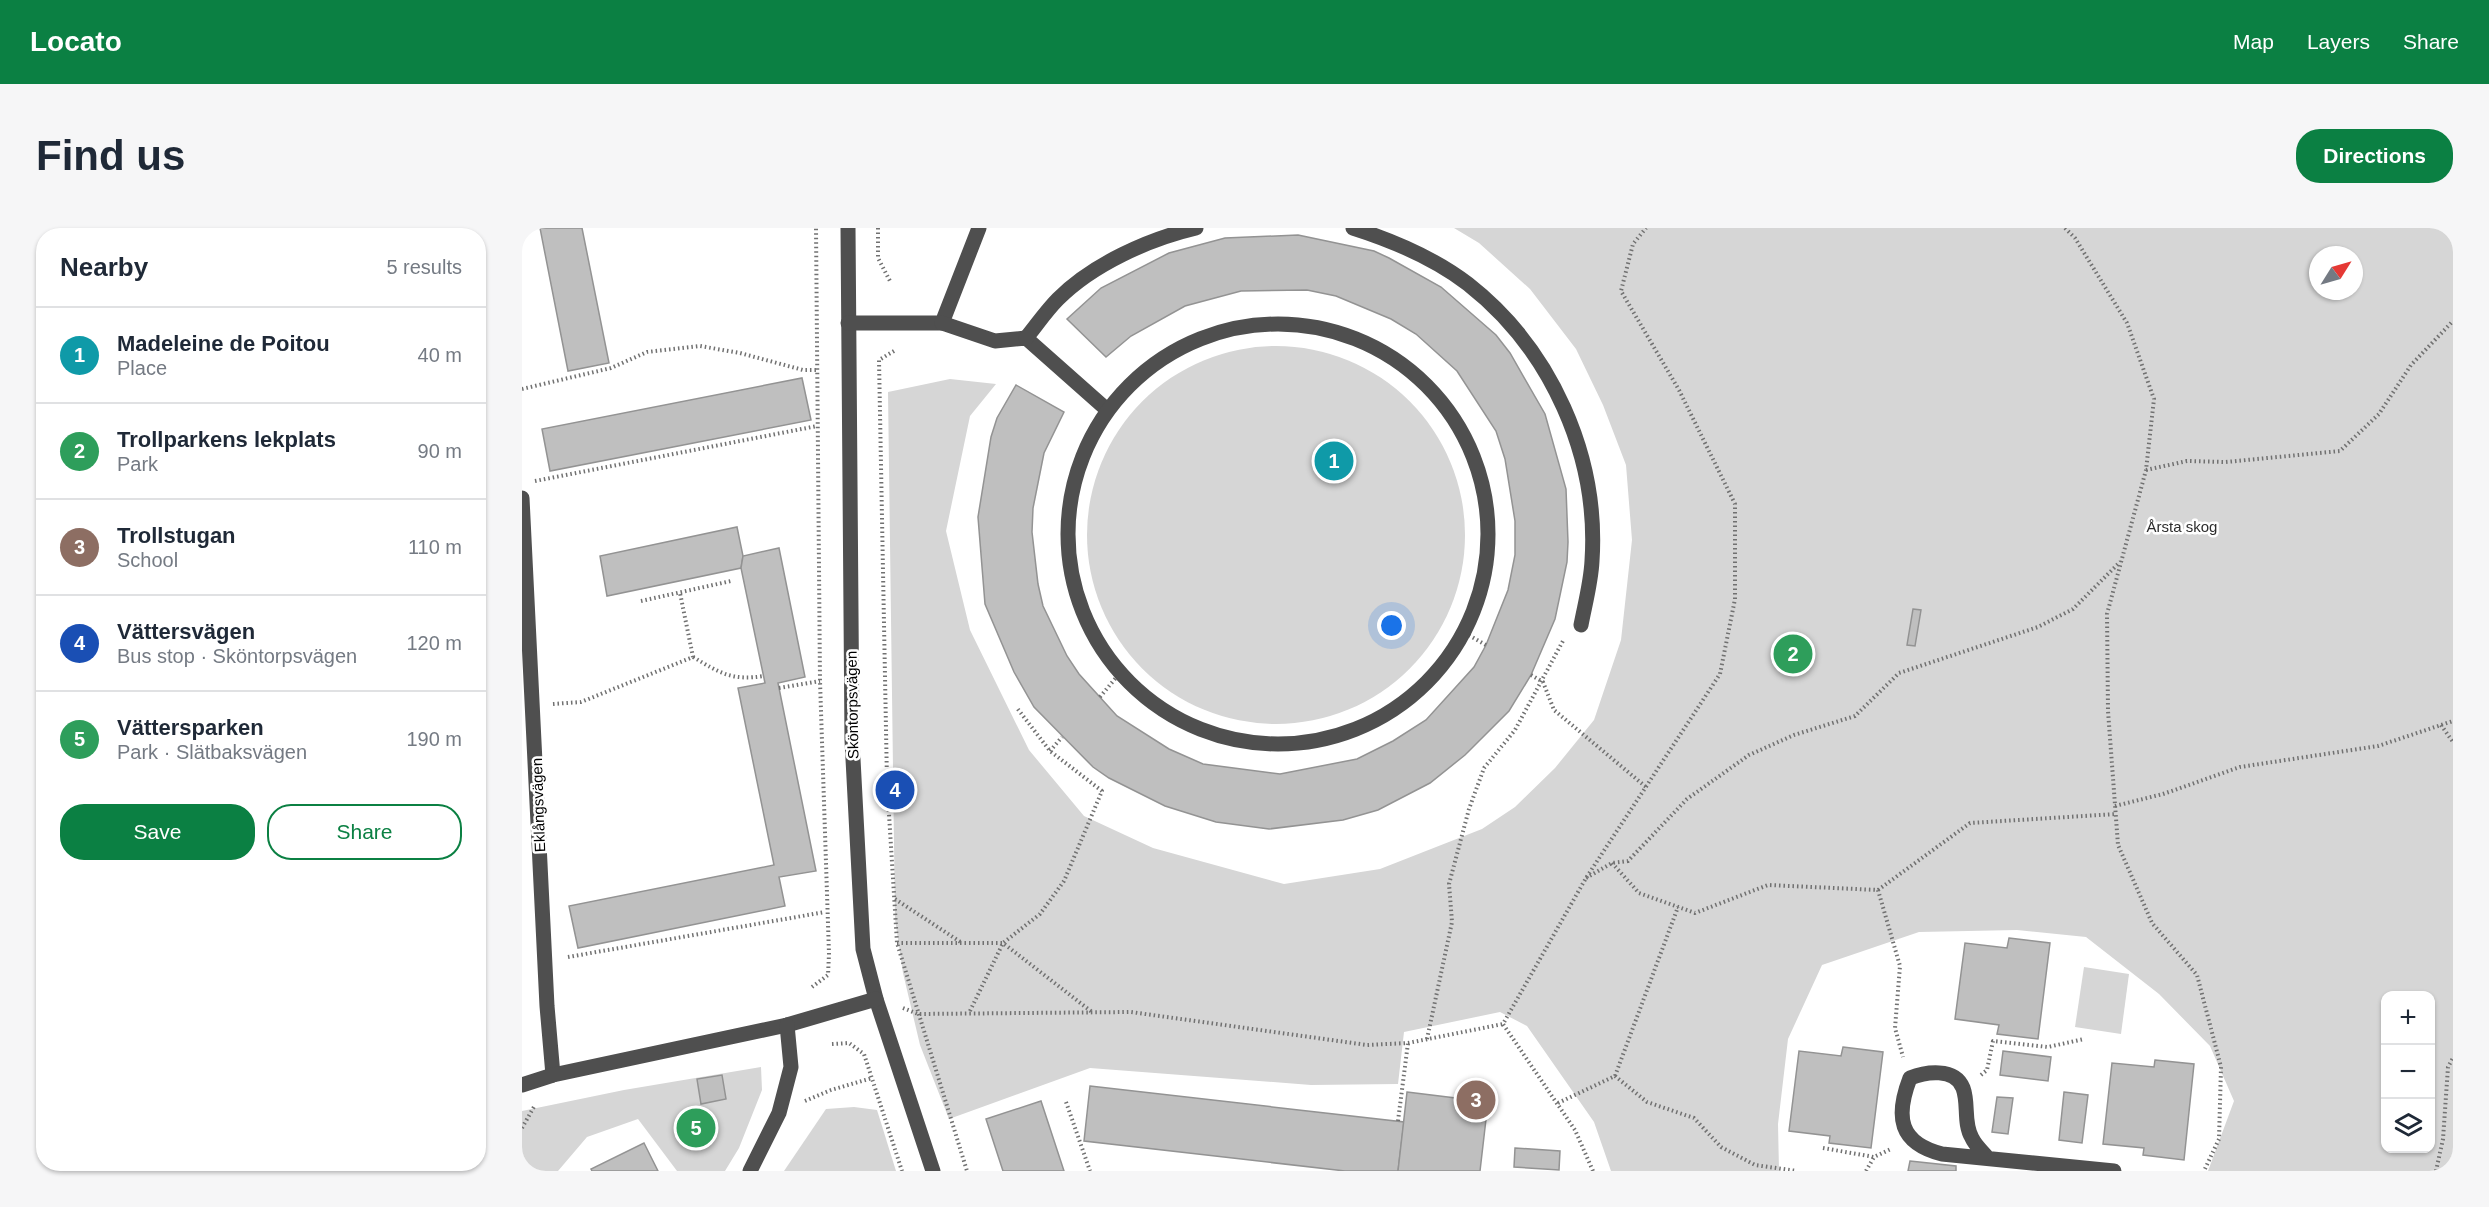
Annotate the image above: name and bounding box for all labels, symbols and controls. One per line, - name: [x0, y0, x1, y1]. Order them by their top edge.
- text: Locato: [30, 26, 122, 57]
- text: Map: [2233, 30, 2274, 53]
- text: Layers: [2307, 30, 2370, 53]
- text: Share: [2403, 30, 2459, 53]
- button: Directions: [2296, 129, 2453, 183]
- text: Find us: [36, 132, 185, 179]
- north arrow: [2309, 246, 2363, 300]
- text: Nearby: [60, 252, 148, 282]
- text: 5 results: [386, 256, 462, 278]
- text: Madeleine de Poitou: [117, 331, 330, 356]
- text: 1: [74, 344, 85, 366]
- text: 40 m: [418, 344, 462, 366]
- text: Place: [117, 357, 167, 379]
- text: Trollparkens lekplats: [117, 427, 336, 452]
- pin: 1: [1314, 438, 1354, 484]
- text: 2: [74, 440, 85, 462]
- text: 90 m: [418, 440, 462, 462]
- text: Park: [117, 453, 158, 475]
- park label: Årsta skog: [2147, 518, 2217, 535]
- text: Trollstugan: [117, 523, 236, 548]
- text: 3: [74, 536, 85, 558]
- text: 110 m: [408, 536, 462, 558]
- text: School: [117, 549, 178, 571]
- your location: [1377, 611, 1406, 640]
- text: Vättersvägen: [117, 619, 255, 644]
- text: 4: [74, 632, 85, 654]
- text: 120 m: [406, 632, 462, 654]
- pin: 2: [1774, 632, 1812, 676]
- text: Bus stop · Sköntorpsvägen: [117, 645, 357, 667]
- street label: Sköntorpsvägen: [843, 651, 861, 759]
- text: Vättersparken: [117, 715, 264, 740]
- text: 5: [74, 728, 85, 750]
- text: 190 m: [406, 728, 462, 750]
- text: Park · Slätbaksvägen: [117, 741, 307, 763]
- street label: Eklångsvägen: [528, 758, 548, 852]
- pin: 4: [876, 768, 914, 812]
- button: Save: [60, 804, 255, 860]
- button: Share: [267, 804, 462, 860]
- map controls: [2381, 991, 2435, 1153]
- button: +: [2381, 991, 2435, 1045]
- button: −: [2381, 1045, 2435, 1099]
- pin: 3: [1456, 1078, 1496, 1122]
- button: layers: [2381, 1099, 2435, 1153]
- pin: 5: [676, 1106, 716, 1150]

